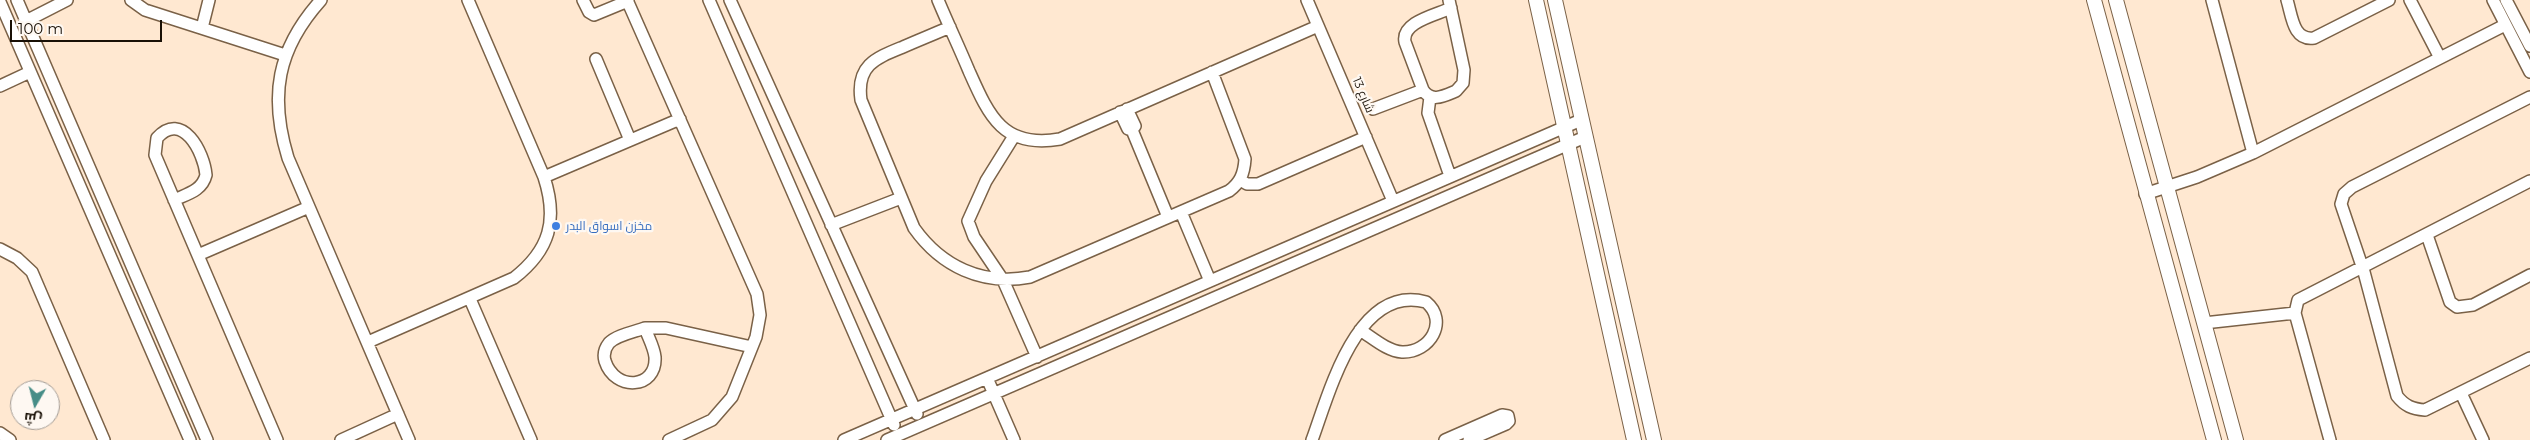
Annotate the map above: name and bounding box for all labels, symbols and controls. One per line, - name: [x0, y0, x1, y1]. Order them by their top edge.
- scale bar: [12, 10, 165, 42]
- text: 100 m: [18, 19, 63, 38]
- street label: شارع 13: [1349, 75, 1377, 115]
- place label: مخزن اسواق البدر: [566, 219, 652, 233]
- marker: مخزن اسواق البدر: [550, 220, 562, 232]
- north arrow: [10, 380, 60, 430]
- text: ش: [23, 409, 43, 429]

